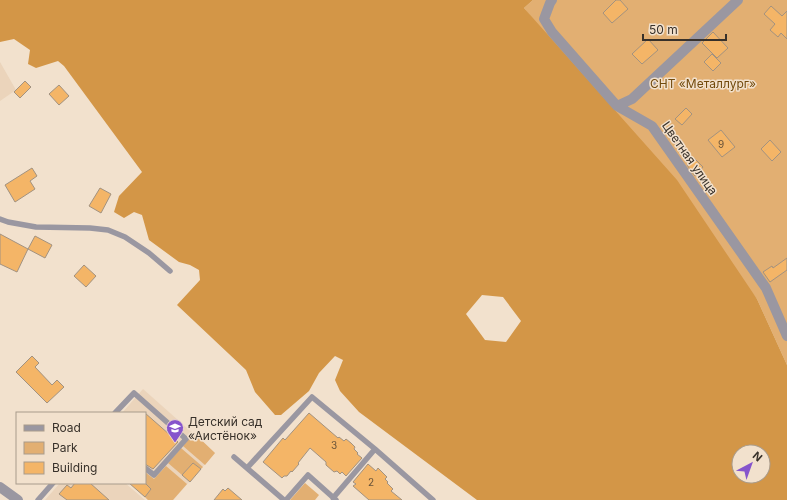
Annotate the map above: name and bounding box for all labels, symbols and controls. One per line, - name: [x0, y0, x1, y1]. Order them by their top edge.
- scale bar: [643, 16, 726, 42]
- text: 50 m: [649, 22, 678, 37]
- park label: СНТ «Металлург»: [650, 76, 756, 91]
- street label: Цветная улица: [659, 118, 721, 198]
- house number: 9: [718, 138, 724, 150]
- legend: [16, 412, 146, 484]
- place label: Детский сад «Аистёнок»: [188, 414, 263, 443]
- school or university icon: Детский сад «Аистёнок»: [165, 418, 185, 443]
- text: Road: [52, 420, 81, 435]
- house number: 3: [331, 439, 337, 451]
- text: Park: [52, 440, 78, 455]
- north arrow: [731, 444, 771, 484]
- text: N: [750, 448, 765, 464]
- text: Building: [52, 460, 97, 475]
- house number: 2: [368, 476, 374, 488]

